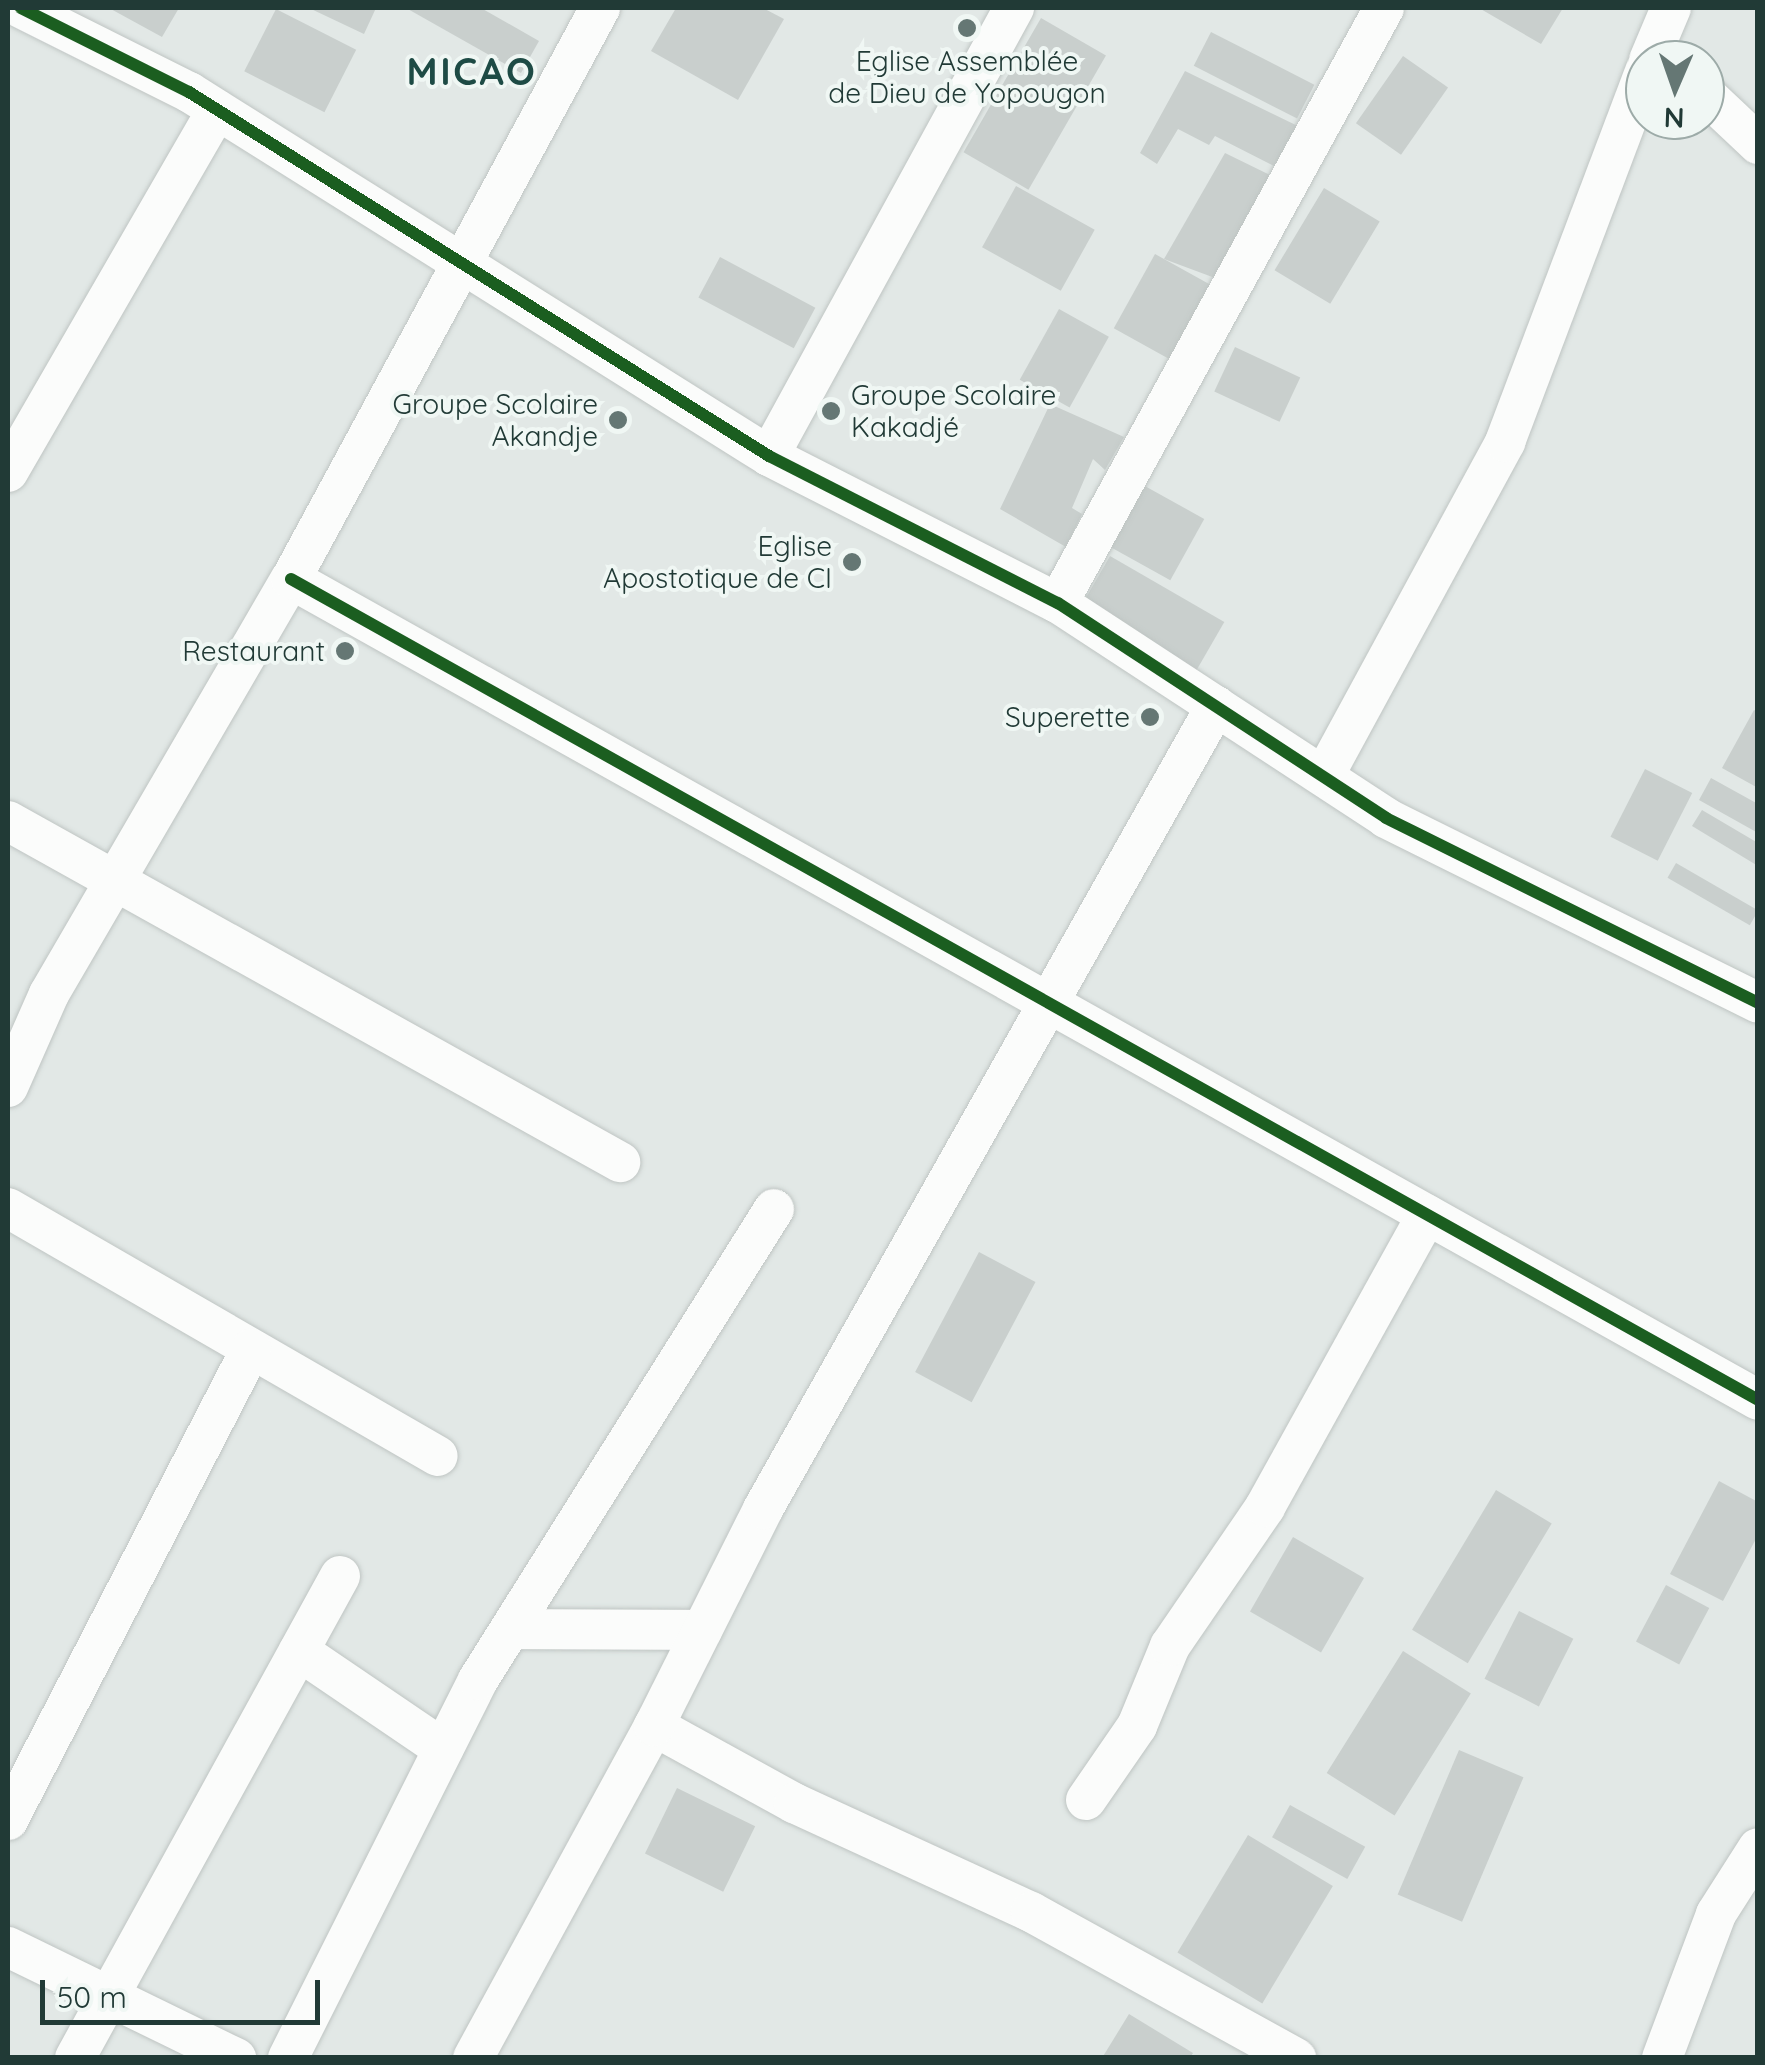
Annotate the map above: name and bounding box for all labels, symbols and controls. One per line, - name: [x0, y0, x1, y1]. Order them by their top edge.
- marker: Eglise Assemblée de Dieu de Yopougon: [956, 17, 978, 39]
- north arrow: [1625, 40, 1725, 140]
- place label: Eglise Assemblée de Dieu de Yopougon: [828, 44, 1106, 110]
- district label: MICAO: [407, 49, 537, 95]
- text: N: [1663, 101, 1685, 136]
- place label: Groupe Scolaire Kakadjé: [851, 378, 1056, 444]
- place label: Groupe Scolaire Akandje: [393, 387, 598, 453]
- marker: Groupe Scolaire Kakadjé: [820, 400, 842, 422]
- marker: Groupe Scolaire Akandje: [607, 409, 629, 431]
- place label: Eglise Apostotique de CI: [603, 529, 832, 595]
- marker: Eglise Apostotique de CI: [841, 551, 863, 573]
- place label: Restaurant: [182, 634, 325, 668]
- marker: Restaurant: [334, 640, 356, 662]
- place label: Superette: [1005, 700, 1130, 734]
- marker: Superette: [1139, 706, 1161, 728]
- scale bar: [45, 1960, 325, 2022]
- text: 50 m: [57, 1978, 127, 2016]

